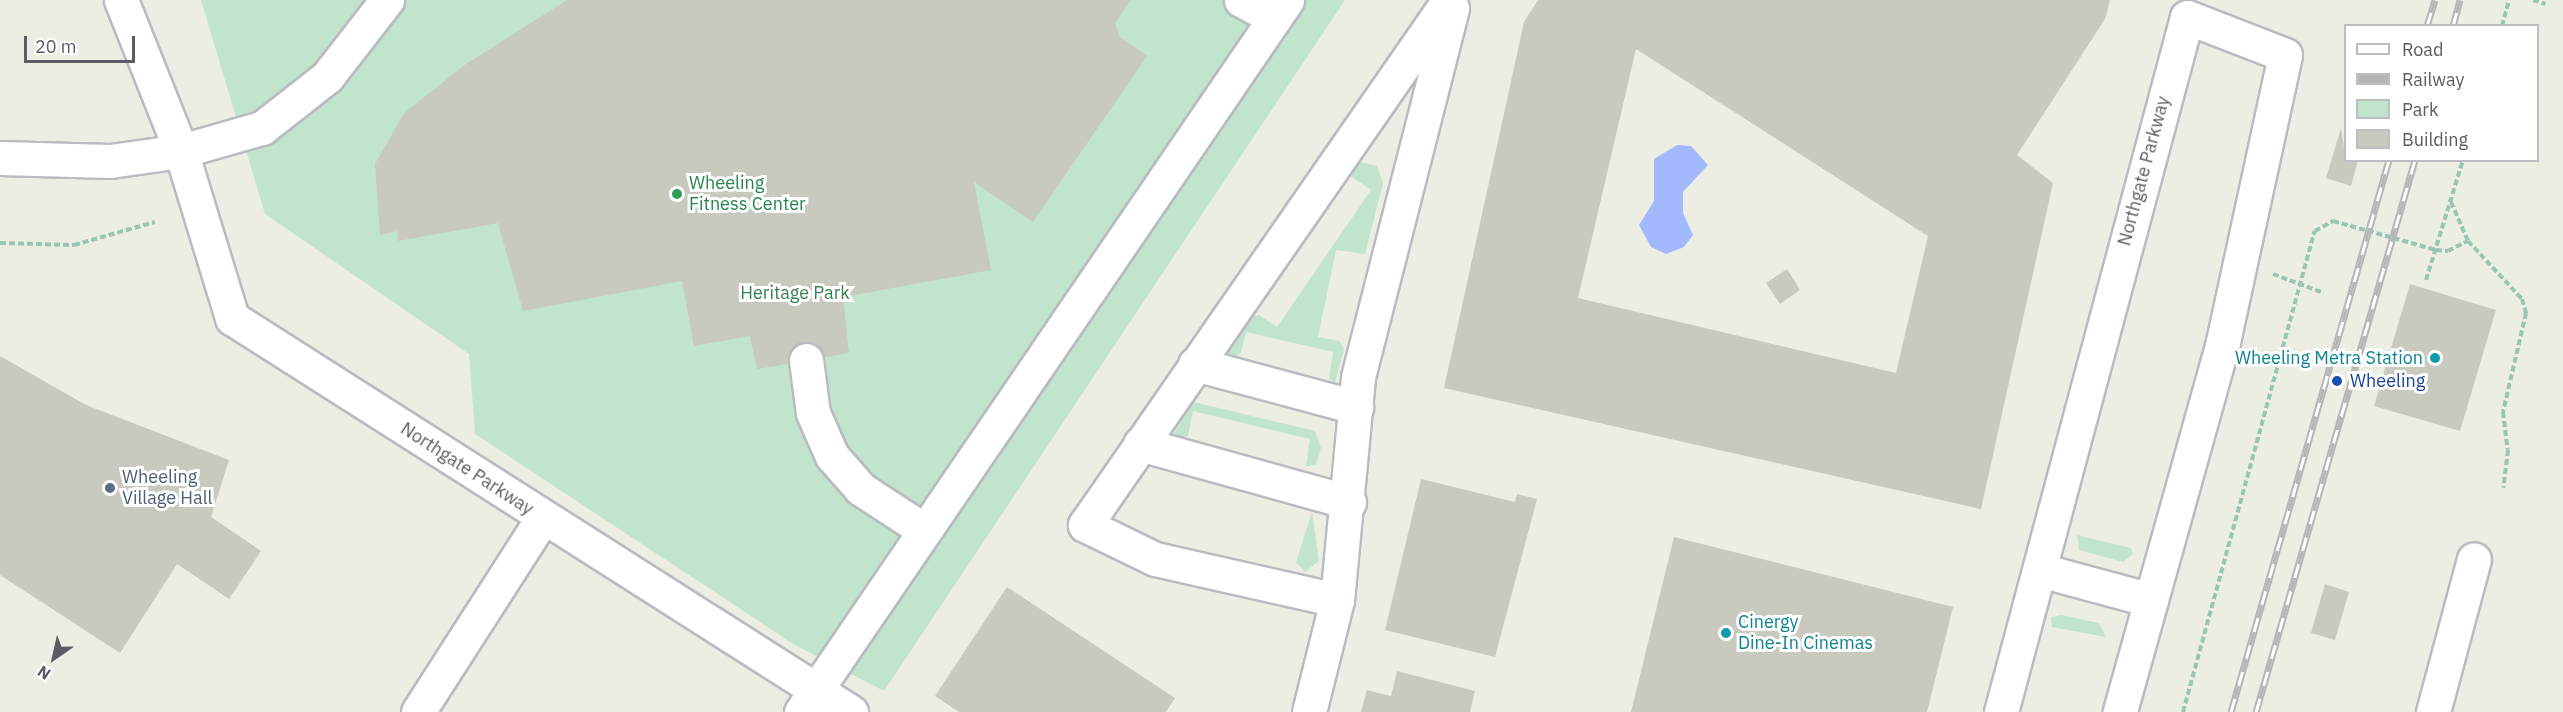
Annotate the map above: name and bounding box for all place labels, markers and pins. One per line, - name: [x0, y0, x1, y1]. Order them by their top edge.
- place label: Wheeling Fitness Center: [689, 173, 806, 216]
- marker: Wheeling Fitness Center: [670, 187, 684, 201]
- place label: Wheeling Metra Station: [2235, 347, 2423, 369]
- marker: Wheeling Metra Station: [2428, 351, 2442, 365]
- place label: Wheeling: [2350, 370, 2425, 392]
- marker: Wheeling: [2328, 372, 2346, 390]
- place label: Wheeling Village Hall: [122, 467, 212, 510]
- marker: Wheeling Village Hall: [103, 481, 117, 495]
- place label: Cinergy Dine-In Cinemas: [1738, 612, 1873, 654]
- marker: Cinergy Dine-In Cinemas: [1719, 626, 1733, 640]

